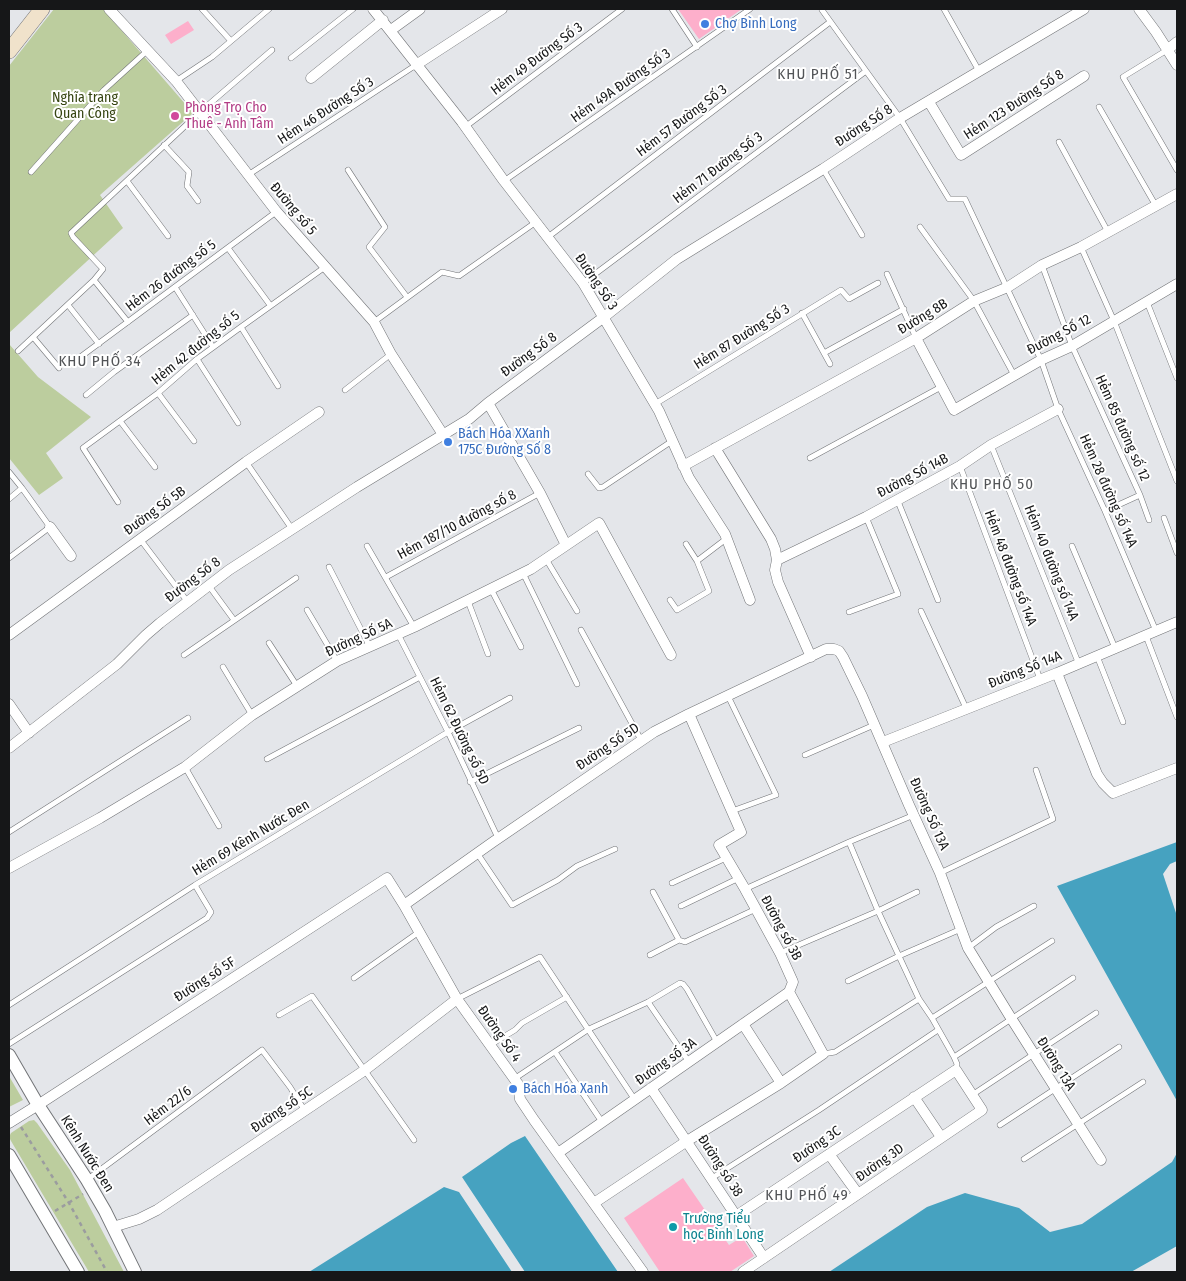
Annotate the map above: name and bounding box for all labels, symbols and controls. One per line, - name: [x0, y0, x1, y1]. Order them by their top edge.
- place label: Chợ Bình Long: [715, 16, 797, 32]
- marker: Chợ Bình Long: [699, 18, 711, 30]
- street label: Hẻm 49 Đường Số 3: [488, 19, 586, 99]
- street label: Hẻm 49A Đường Số 3: [568, 45, 674, 127]
- district label: KHU PHỐ 51: [776, 66, 860, 84]
- street label: Hẻm 123 Đường Số 8: [961, 66, 1067, 144]
- street label: Hẻm 46 Đường Số 3: [275, 74, 377, 148]
- street label: Hẻm 57 Đường Số 3: [633, 81, 731, 161]
- park label: Nghĩa trang Quan Công: [52, 90, 118, 122]
- place label: Phòng Trọ Cho Thuê - Anh Tâm: [185, 100, 274, 132]
- street label: Đường Số 8: [832, 101, 896, 151]
- marker: Phòng Trọ Cho Thuê - Anh Tâm: [169, 110, 181, 122]
- street label: Hẻm 71 Đường Số 3: [670, 129, 766, 207]
- street label: Đường số 5: [266, 179, 320, 239]
- street label: Hẻm 26 đường số 5: [123, 237, 219, 315]
- street label: Đường Số 3: [571, 251, 621, 313]
- street label: Đường 8B: [895, 296, 951, 338]
- street label: Hẻm 87 Đường Số 3: [691, 301, 793, 373]
- street label: Hẻm 42 đường số 5: [149, 307, 243, 389]
- street label: Đường Số 12: [1024, 311, 1094, 359]
- street label: Đường Số 8: [498, 329, 560, 381]
- district label: KHU PHỐ 34: [57, 353, 143, 371]
- street label: Hẻm 85 đường số 12: [1091, 372, 1153, 484]
- place label: Bách Hóa XXanh 175C Đường Số 8: [458, 426, 551, 458]
- street label: Hẻm 28 đường số 14A: [1076, 432, 1140, 550]
- marker: Bách Hóa XXanh 175C Đường Số 8: [442, 436, 454, 448]
- street label: Đường Số 14B: [875, 450, 951, 502]
- district label: KHU PHỐ 50: [949, 476, 1035, 494]
- street label: Đường Số 5B: [121, 483, 189, 539]
- street label: Hẻm 187/10 đường số 8: [395, 487, 519, 563]
- street label: Hẻm 40 đường số 14A: [1020, 503, 1082, 623]
- street label: Hẻm 48 đường số 14A: [980, 508, 1040, 628]
- street label: Đường Số 8: [162, 554, 224, 606]
- street label: Đường Số 5A: [323, 615, 395, 661]
- street label: Đường Số 14A: [986, 648, 1064, 692]
- street label: Hẻm 62 Đường số 5D: [426, 675, 492, 787]
- street label: Đường Số 5D: [573, 720, 643, 774]
- street label: Đường Số 13A: [906, 775, 952, 853]
- street label: Hẻm 69 Kênh Nước Đen: [189, 796, 313, 880]
- street label: Đường số 3B: [757, 893, 805, 963]
- street label: Đường số 5F: [171, 954, 239, 1006]
- street label: Đường Số 4: [473, 1003, 525, 1065]
- street label: Đường 13A: [1033, 1034, 1079, 1094]
- street label: Đường số 3A: [632, 1035, 700, 1089]
- place label: Bách Hóa Xanh: [523, 1081, 608, 1097]
- street label: Hẻm 22/6: [141, 1083, 195, 1129]
- street label: Đường số 5C: [248, 1083, 316, 1137]
- marker: Bách Hóa Xanh: [507, 1083, 519, 1095]
- street label: Kênh Nước Đen: [57, 1113, 117, 1195]
- street label: Đường 3C: [790, 1123, 844, 1167]
- street label: Đường số 38: [694, 1132, 746, 1200]
- street label: Đường 3D: [853, 1140, 907, 1186]
- district label: KHU PHỐ 49: [764, 1187, 850, 1205]
- place label: Trường Tiểu học Bình Long: [683, 1211, 763, 1244]
- marker: Trường Tiểu học Bình Long: [667, 1221, 679, 1233]

